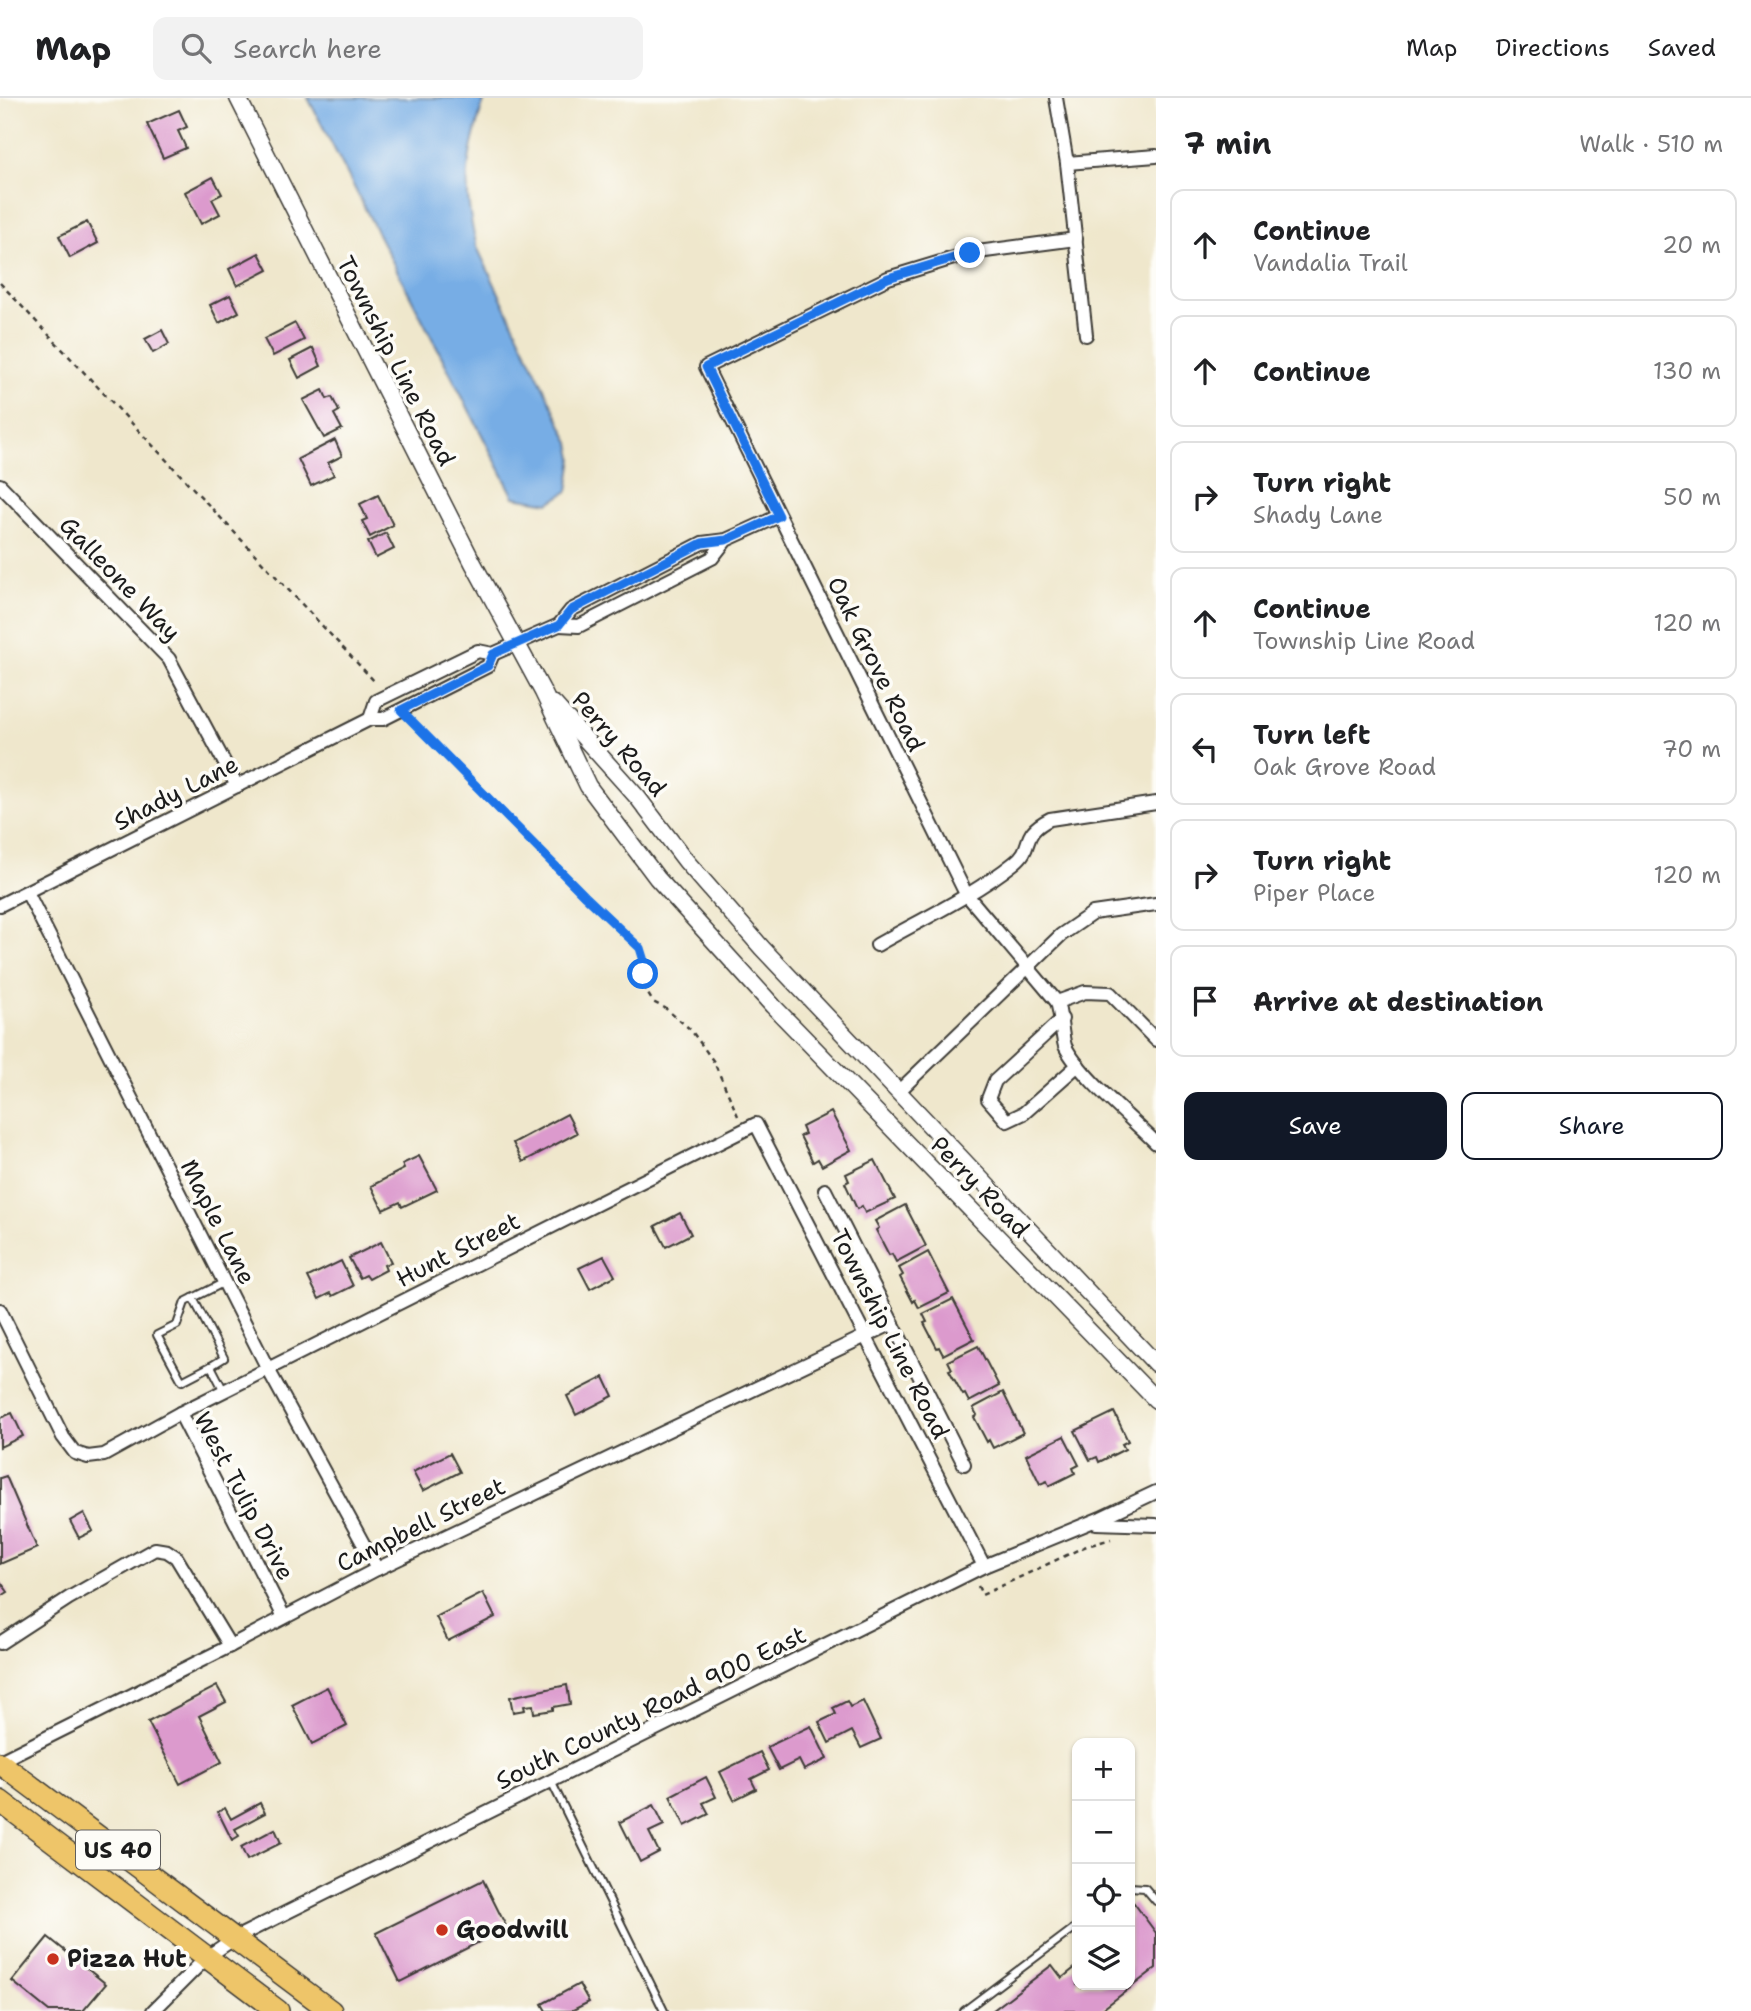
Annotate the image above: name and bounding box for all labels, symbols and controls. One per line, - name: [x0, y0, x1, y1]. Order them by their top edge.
- search box: [153, 17, 643, 80]
- text: Map: [35, 26, 111, 71]
- icon: search: [177, 29, 215, 67]
- text: Search here: [233, 31, 382, 66]
- text: Map: [1406, 32, 1457, 64]
- text: Directions: [1495, 32, 1610, 64]
- text: Saved: [1648, 32, 1716, 64]
- text: 7 min: [1184, 123, 1271, 164]
- text: Walk · 510 m: [1579, 129, 1723, 159]
- text: Continue: [1253, 213, 1371, 248]
- icon: ahead: [1186, 226, 1224, 264]
- text: 20 m: [1662, 230, 1721, 260]
- route end: [954, 237, 985, 268]
- text: Vandalia Trail: [1253, 248, 1408, 278]
- street label: Township Line Road: [329, 251, 463, 471]
- icon: ahead: [1186, 352, 1224, 390]
- text: Continue: [1253, 354, 1371, 389]
- text: 130 m: [1653, 356, 1721, 386]
- text: Turn right: [1253, 465, 1391, 500]
- icon: right: [1186, 478, 1224, 516]
- text: 50 m: [1663, 482, 1721, 512]
- text: Shady Lane: [1253, 500, 1383, 530]
- street label: Galleone Way: [52, 510, 188, 648]
- street label: Oak Grove Road: [820, 571, 932, 757]
- text: Continue: [1253, 591, 1371, 626]
- icon: ahead: [1186, 604, 1224, 642]
- text: 120 m: [1653, 608, 1721, 638]
- text: Township Line Road: [1253, 626, 1475, 656]
- street label: Perry Road: [564, 685, 674, 803]
- text: Turn left: [1253, 717, 1370, 752]
- icon: left: [1186, 730, 1224, 768]
- text: 70 m: [1662, 734, 1721, 764]
- street label: Shady Lane: [108, 748, 244, 838]
- text: Oak Grove Road: [1253, 752, 1436, 782]
- text: Turn right: [1253, 843, 1391, 878]
- icon: right: [1186, 856, 1224, 894]
- text: 120 m: [1653, 860, 1721, 890]
- text: Piper Place: [1253, 878, 1376, 908]
- route start: [627, 958, 658, 989]
- icon: arrive: [1186, 982, 1224, 1020]
- text: Arrive at destination: [1253, 984, 1543, 1019]
- button: Save: [1184, 1092, 1447, 1160]
- button: Share: [1461, 1092, 1723, 1160]
- street label: Perry Road: [923, 1129, 1037, 1245]
- street label: Maple Lane: [173, 1154, 263, 1290]
- street label: Hunt Street: [391, 1205, 525, 1295]
- street label: Township Line Road: [823, 1224, 957, 1444]
- street label: West Tulip Drive: [186, 1406, 302, 1586]
- street label: Campbell Street: [331, 1470, 511, 1580]
- street label: South County Road 900 East: [491, 1619, 811, 1797]
- map controls: [1072, 1738, 1135, 1990]
- button: +: [1072, 1738, 1135, 1801]
- button: −: [1072, 1801, 1135, 1864]
- road number: US 40: [76, 1830, 160, 1870]
- button: locate: [1072, 1864, 1135, 1927]
- place label: Goodwill: [456, 1914, 569, 1946]
- marker: Goodwill: [434, 1922, 450, 1938]
- button: layers: [1072, 1927, 1135, 1990]
- place label: Pizza Hut: [67, 1943, 187, 1975]
- marker: Pizza Hut: [45, 1951, 61, 1967]

